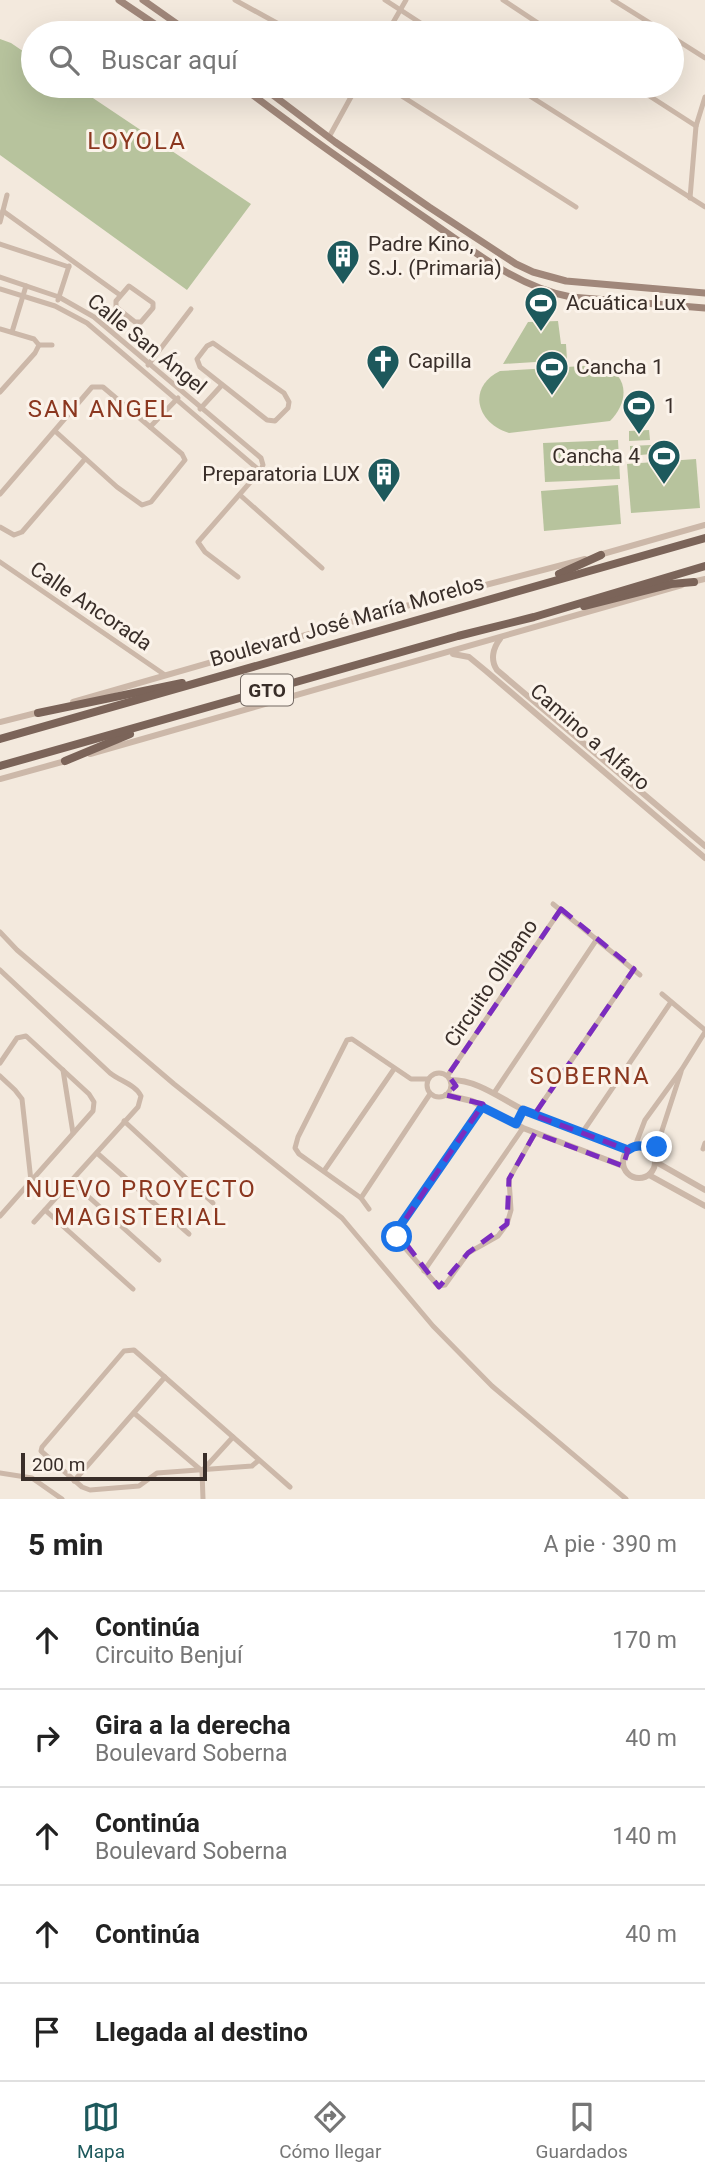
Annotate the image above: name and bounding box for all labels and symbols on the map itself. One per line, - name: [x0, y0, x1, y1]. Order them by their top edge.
- district label: LOYOLA: [87, 127, 187, 155]
- place label: Padre Kino, S.J. (Primaria): [368, 232, 502, 280]
- building icon: Padre Kino, S.J. (Primaria): [324, 237, 362, 286]
- sports icon: Acuática Lux: [522, 284, 560, 333]
- street label: Calle San Ángel: [83, 289, 211, 399]
- place label: Acuática Lux: [566, 291, 686, 315]
- church icon: Capilla: [364, 342, 402, 391]
- sports icon: Cancha 1: [533, 348, 571, 397]
- place label: Capilla: [408, 349, 472, 373]
- place label: Cancha 1: [576, 355, 664, 379]
- sports icon: 1: [620, 387, 658, 436]
- place label: 1: [664, 394, 676, 418]
- district label: SAN ANGEL: [28, 395, 174, 423]
- sports icon: Cancha 4: [645, 437, 683, 486]
- place label: Cancha 4: [552, 444, 640, 468]
- building icon: Preparatoria LUX: [365, 455, 403, 504]
- place label: Preparatoria LUX: [202, 462, 360, 486]
- street label: Calle Ancorada: [26, 557, 156, 655]
- street label: Boulevard José María Morelos: [207, 570, 487, 672]
- road number: GTO: [241, 674, 293, 706]
- street label: Camino a Alfaro: [525, 679, 655, 795]
- street label: Circuito Olíbano: [439, 915, 543, 1051]
- district label: SOBERNA: [529, 1062, 651, 1090]
- route end: [641, 1131, 672, 1162]
- district label: NUEVO PROYECTO MAGISTERIAL: [25, 1175, 257, 1231]
- route start: [381, 1221, 412, 1252]
- scale bar: [21, 1450, 206, 1482]

